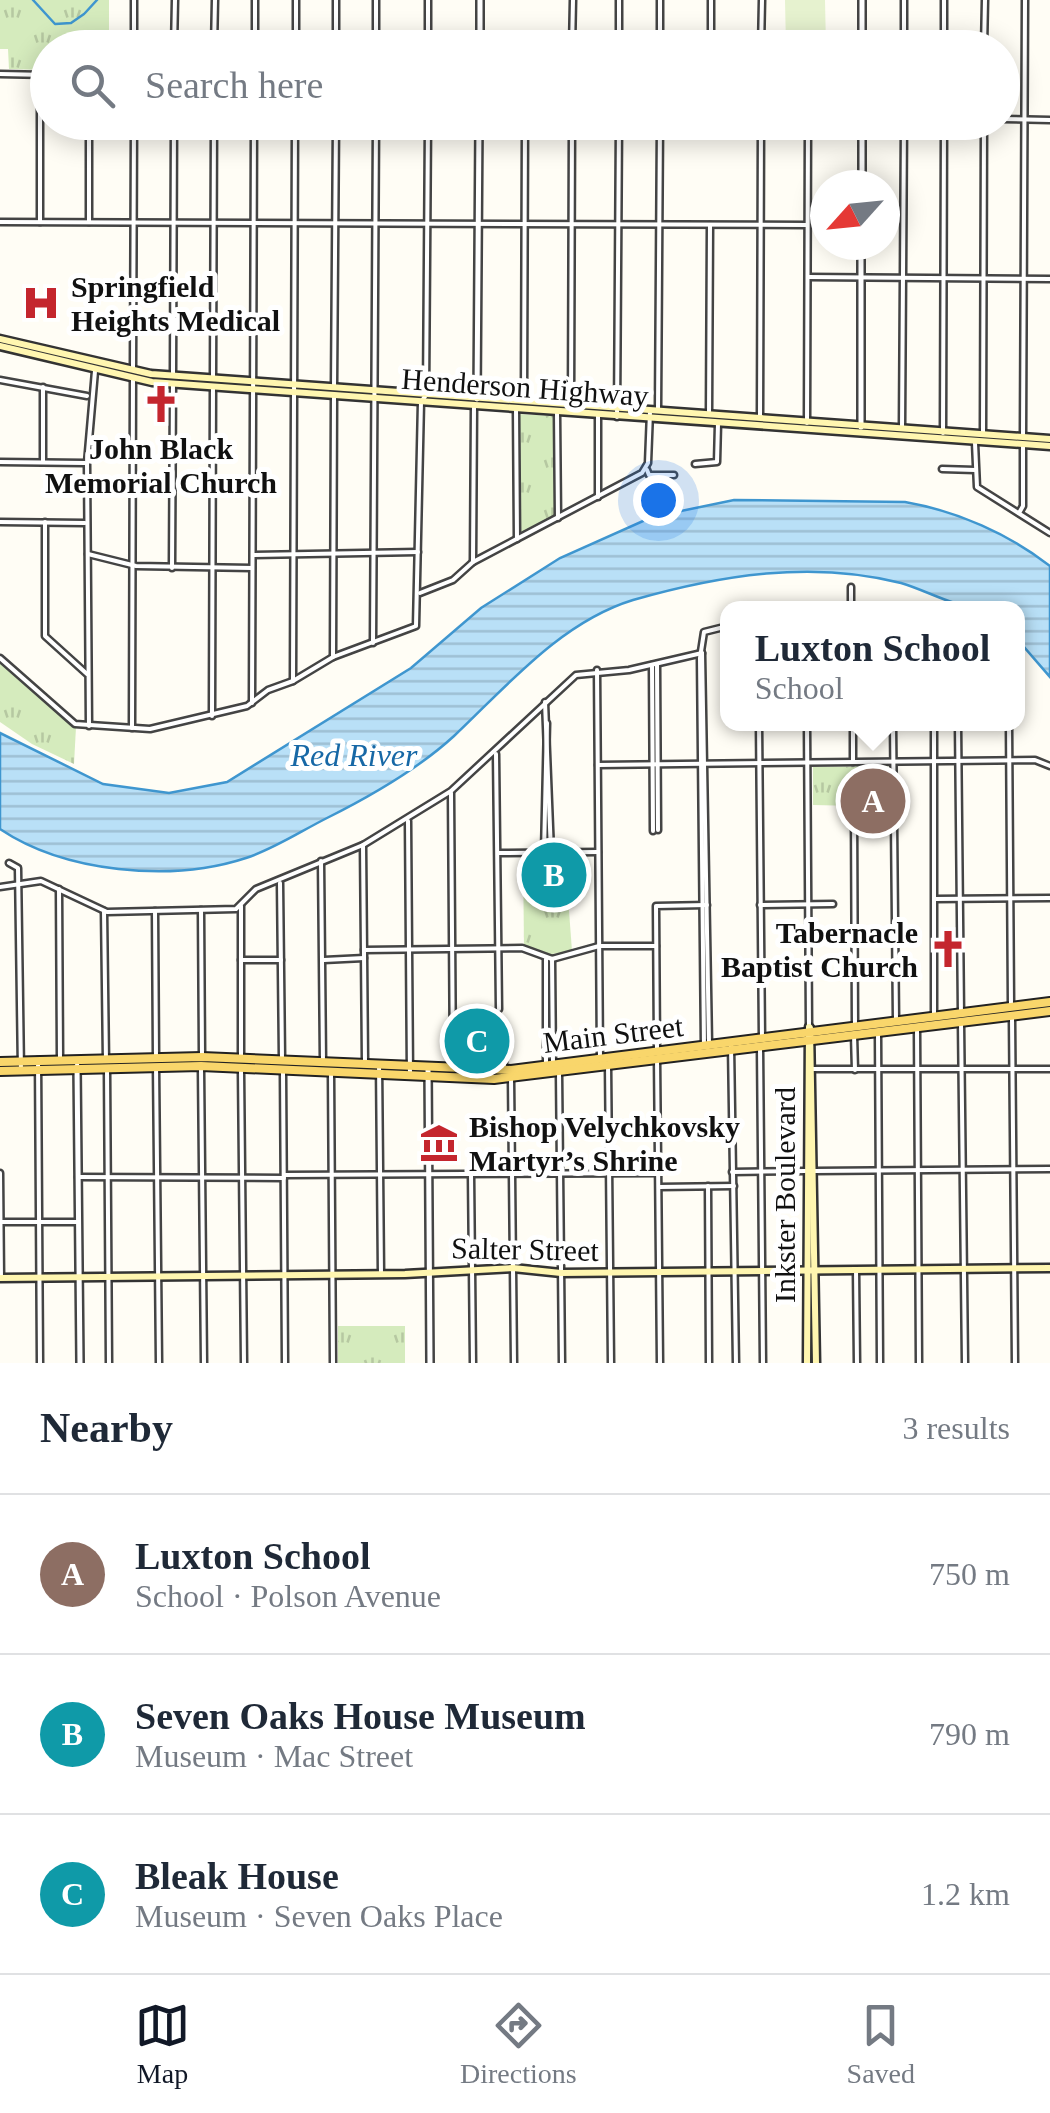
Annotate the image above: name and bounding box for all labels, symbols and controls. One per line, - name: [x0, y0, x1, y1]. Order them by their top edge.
- search box: [30, 30, 1020, 140]
- icon: search: [65, 58, 120, 113]
- text: Search here: [145, 64, 323, 106]
- north arrow: [810, 170, 900, 260]
- place label: Springfield Heights Medical: [71, 270, 280, 337]
- hospital icon: Springfield Heights Medical: [20, 282, 62, 324]
- street label: Henderson Highway: [400, 362, 650, 412]
- church icon: John Black Memorial Church: [140, 383, 182, 425]
- place label: John Black Memorial Church: [45, 432, 277, 499]
- your location: [633, 475, 684, 526]
- popup: [720, 601, 1025, 731]
- text: Luxton School: [755, 627, 990, 669]
- text: School: [755, 670, 844, 706]
- water label: Red River: [289, 737, 418, 773]
- pin: A: [840, 764, 906, 838]
- pin: B: [522, 838, 586, 912]
- place label: Tabernacle Baptist Church: [721, 916, 918, 983]
- church icon: Tabernacle Baptist Church: [927, 928, 969, 970]
- pin: C: [444, 1004, 510, 1078]
- street label: Main Street: [541, 1009, 686, 1059]
- street label: Inkster Boulevard: [768, 1087, 801, 1303]
- place label: Bishop Velychkovsky Martyr’s Shrine: [469, 1110, 740, 1177]
- museum icon: Bishop Velychkovsky Martyr’s Shrine: [418, 1122, 460, 1164]
- street label: Salter Street: [451, 1231, 600, 1267]
- text: Nearby: [40, 1405, 173, 1451]
- text: 3 results: [902, 1410, 1010, 1446]
- text: Luxton School: [135, 1535, 370, 1577]
- text: A: [61, 1556, 84, 1592]
- text: 750 m: [929, 1556, 1010, 1592]
- text: School · Polson Avenue: [135, 1578, 441, 1614]
- text: Seven Oaks House Museum: [135, 1695, 586, 1737]
- text: B: [62, 1716, 83, 1752]
- text: 790 m: [929, 1716, 1010, 1752]
- text: Museum · Mac Street: [135, 1738, 413, 1774]
- text: Bleak House: [135, 1855, 339, 1897]
- text: C: [61, 1876, 84, 1912]
- text: 1.2 km: [921, 1876, 1010, 1912]
- text: Museum · Seven Oaks Place: [135, 1898, 503, 1934]
- tab: Map: [135, 1998, 190, 2090]
- tab: Directions: [460, 1998, 577, 2090]
- tab: Saved: [847, 1998, 915, 2090]

